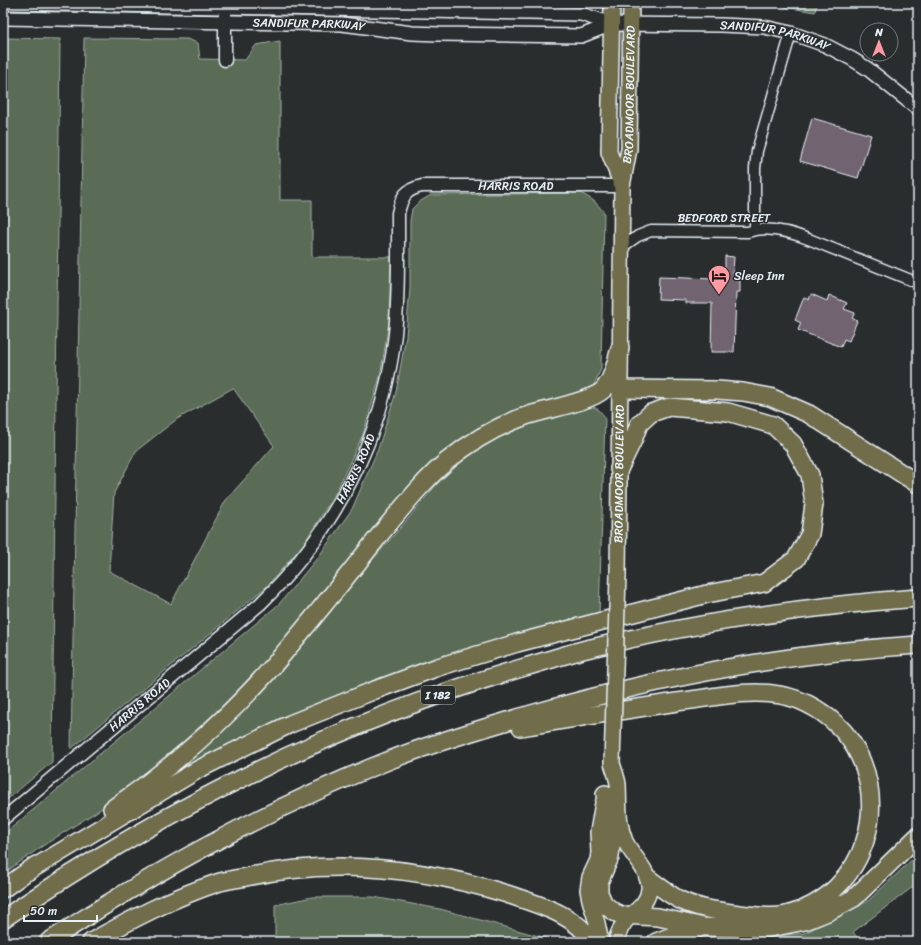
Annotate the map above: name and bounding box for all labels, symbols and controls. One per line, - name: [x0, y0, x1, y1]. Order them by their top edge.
- street label: SANDIFUR PARKWAY: [252, 11, 368, 38]
- street label: SANDIFUR PARKWAY: [719, 14, 836, 58]
- north arrow: [859, 22, 899, 62]
- text: N: [874, 23, 883, 42]
- street label: BROADMOOR BOULEVARD: [615, 25, 642, 165]
- street label: HARRIS ROAD: [478, 175, 553, 197]
- street label: BEDFORD STREET: [678, 207, 771, 229]
- hotel icon: Sleep Inn: [706, 263, 732, 296]
- place label: Sleep Inn: [734, 265, 785, 287]
- street label: BROADMOOR BOULEVARD: [607, 404, 631, 543]
- street label: HARRIS ROAD: [330, 430, 382, 508]
- street label: HARRIS ROAD: [104, 672, 175, 737]
- road number: I 182: [421, 686, 455, 704]
- scale bar: [24, 897, 97, 923]
- text: 50 m: [30, 900, 57, 922]

